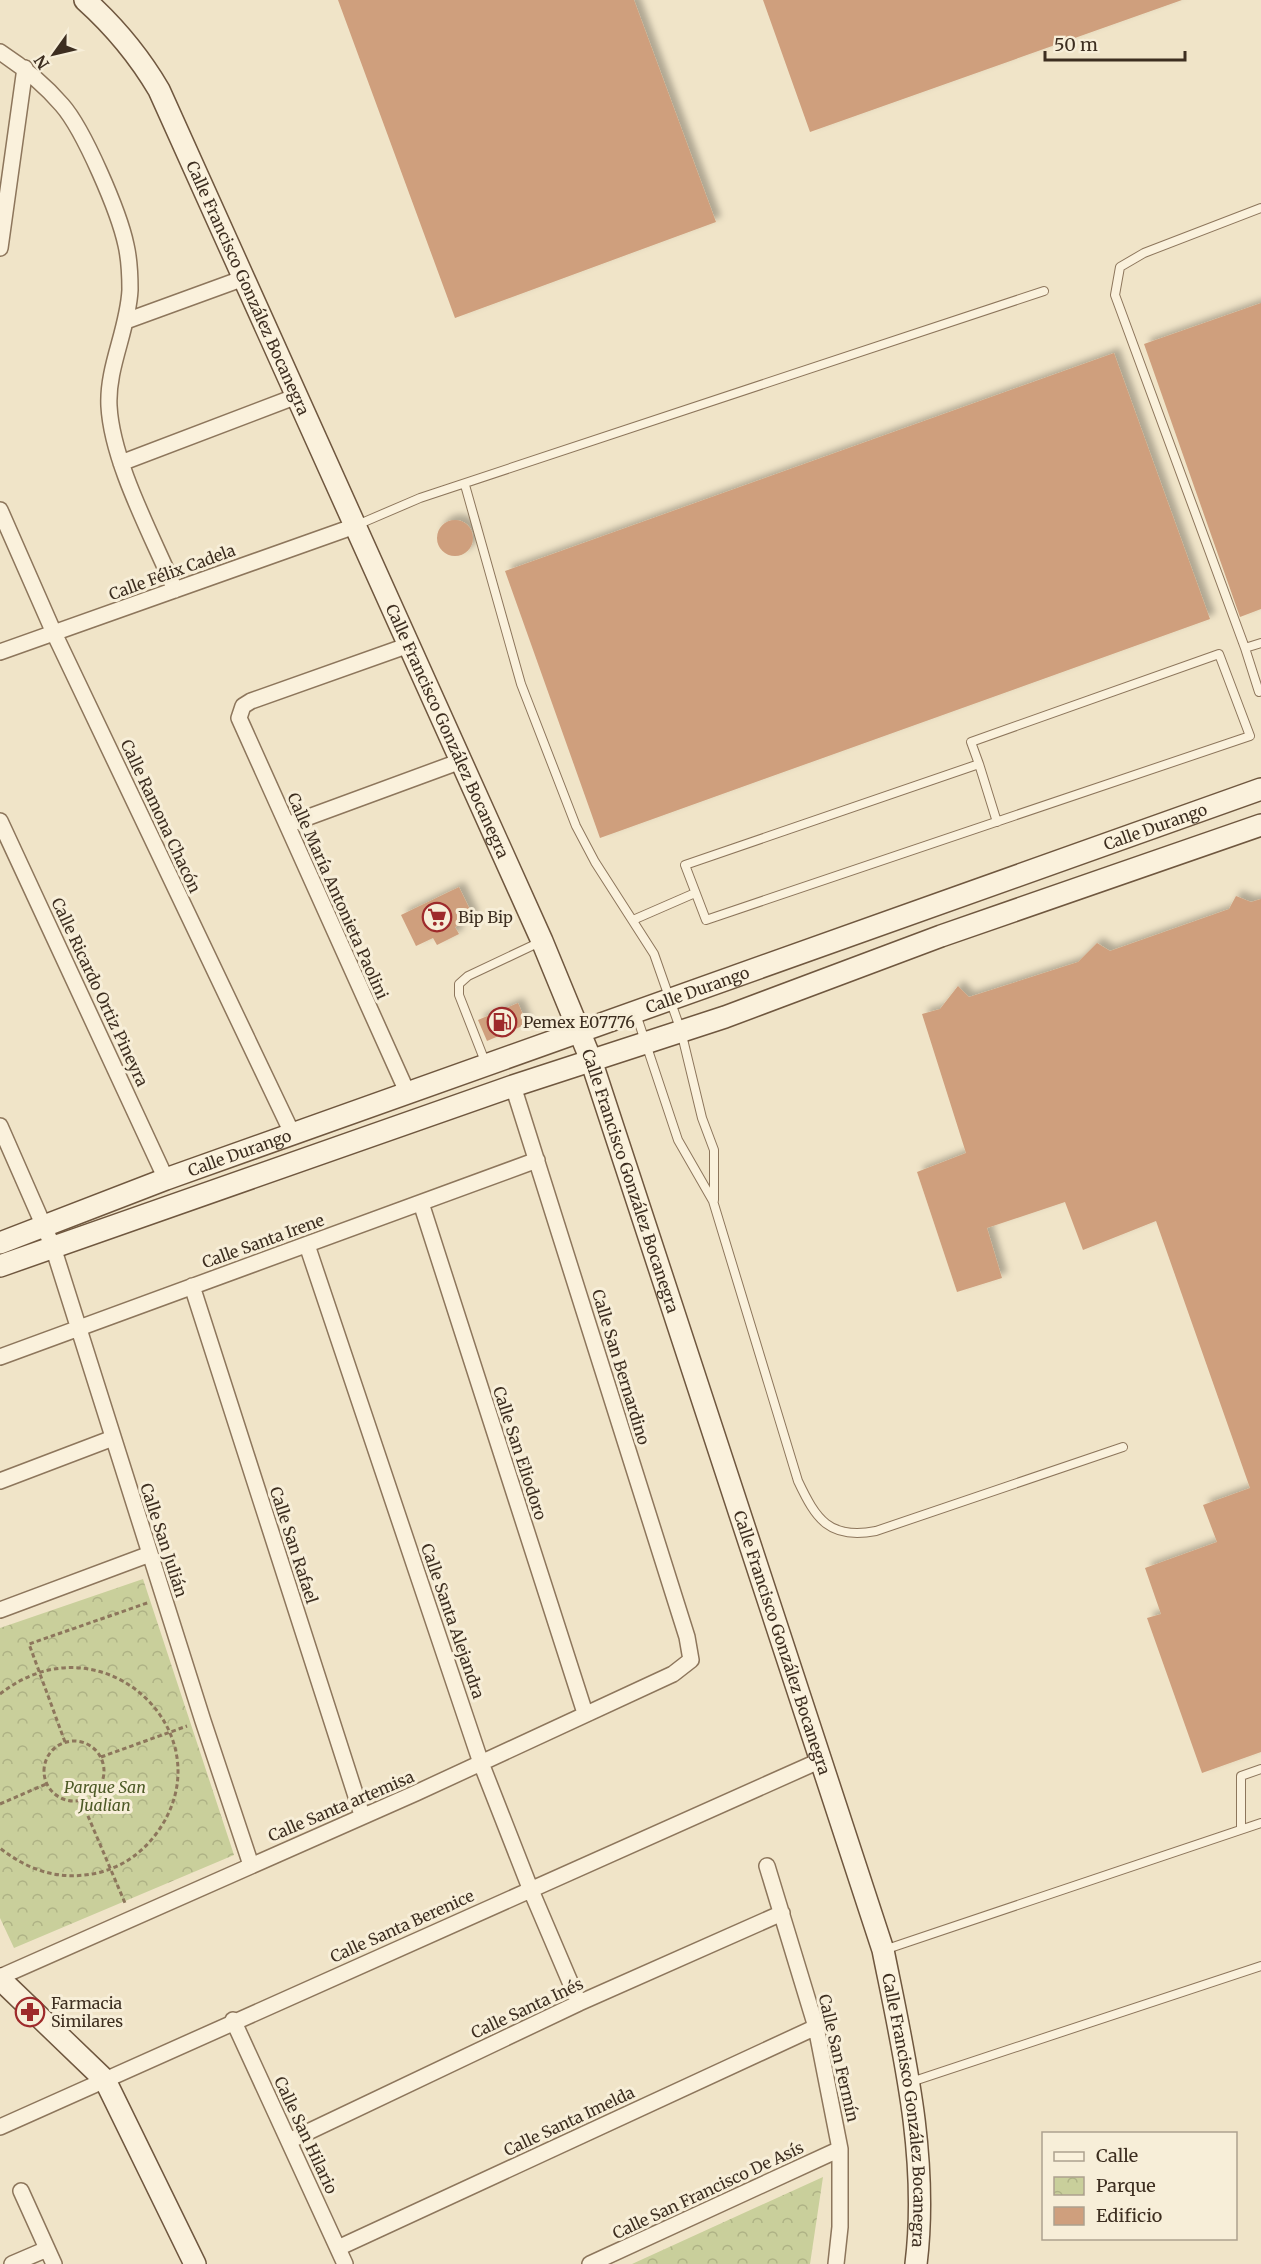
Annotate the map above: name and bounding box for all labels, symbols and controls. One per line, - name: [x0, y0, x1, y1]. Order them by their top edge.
- north arrow: [24, 24, 84, 84]
- scale bar: [1045, 24, 1184, 62]
- text: 50 m: [1054, 33, 1098, 56]
- text: N: [30, 51, 53, 73]
- street label: Calle Francisco González Bocanegra: [182, 158, 314, 419]
- street label: Calle Félix Cadela: [106, 540, 238, 604]
- street label: Calle Francisco González Bocanegra: [382, 601, 514, 862]
- street label: Calle Ramona Chacón: [117, 736, 205, 896]
- street label: Calle María Antonieta Paolini: [283, 790, 393, 1002]
- street label: Calle Durango: [1101, 799, 1210, 854]
- street label: Calle Ricardo Ortiz Pineyra: [47, 894, 153, 1090]
- supermarket icon: Bip Bip: [421, 901, 453, 933]
- place label: Bip Bip: [458, 907, 513, 927]
- street label: Calle Durango: [643, 962, 752, 1017]
- fuel station icon: Pemex E07776: [486, 1006, 518, 1038]
- place label: Pemex E07776: [523, 1012, 635, 1032]
- street label: Calle Francisco González Bocanegra: [577, 1046, 683, 1316]
- street label: Calle Durango: [185, 1125, 294, 1180]
- street label: Calle Santa Irene: [199, 1210, 327, 1272]
- street label: Calle San Bernardino: [588, 1287, 654, 1447]
- street label: Calle San Eliodoro: [489, 1384, 551, 1522]
- street label: Calle San Julián: [136, 1480, 192, 1600]
- street label: Calle San Rafael: [266, 1484, 322, 1606]
- street label: Calle Francisco González Bocanegra: [730, 1508, 835, 1778]
- street label: Calle Santa Alejandra: [417, 1541, 489, 1702]
- street label: Calle Santa artemisa: [265, 1766, 417, 1846]
- park label: Parque San Jualian: [64, 1777, 146, 1815]
- street label: Calle Santa Berenice: [327, 1885, 477, 1967]
- street label: Calle Francisco González Bocanegra: [878, 1972, 930, 2249]
- street label: Calle Santa Inés: [468, 1973, 586, 2043]
- street label: Calle San Fermín: [815, 1992, 863, 2124]
- place label: Farmacia Similares: [51, 1993, 123, 2031]
- pharmacy icon: Farmacia Similares: [14, 1996, 46, 2028]
- street label: Calle San Hilario: [270, 2073, 342, 2197]
- street label: Calle Santa Imelda: [500, 2082, 638, 2160]
- legend: [1042, 2132, 1237, 2240]
- street label: Calle San Francisco De Asís: [609, 2137, 807, 2243]
- text: Calle: [1096, 2144, 1138, 2167]
- text: Parque: [1096, 2174, 1156, 2197]
- text: Edificio: [1096, 2204, 1162, 2227]

